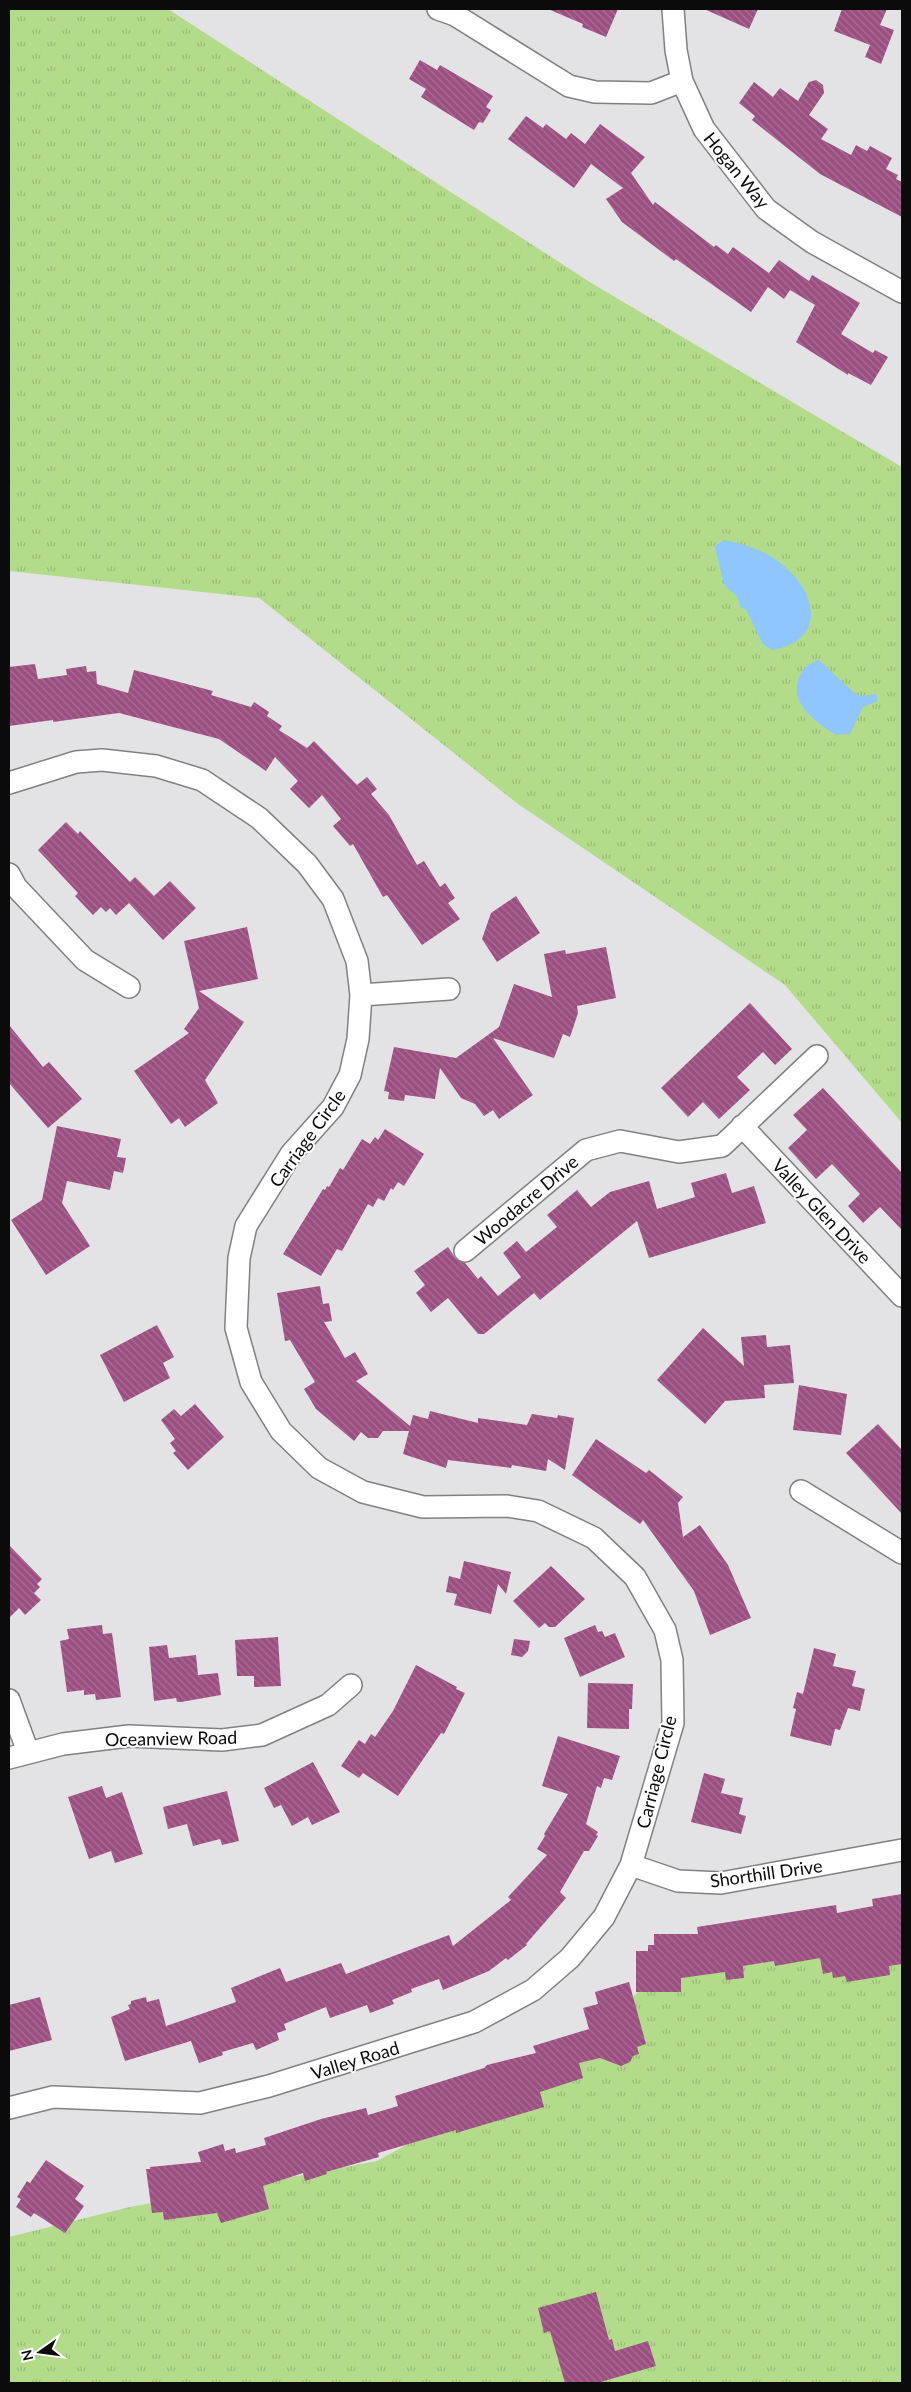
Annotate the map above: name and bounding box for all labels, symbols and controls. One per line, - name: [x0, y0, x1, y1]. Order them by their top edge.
- street label: Hogan Way: [700, 127, 775, 213]
- street label: Carriage Circle: [264, 1085, 350, 1191]
- street label: Woodacre Drive: [470, 1150, 582, 1250]
- street label: Valley Glen Drive: [768, 1154, 876, 1268]
- street label: Carriage Circle: [631, 1713, 681, 1831]
- street label: Oceanview Road: [105, 1726, 237, 1750]
- street label: Shorthill Drive: [708, 1854, 824, 1892]
- street label: Valley Road: [308, 2036, 402, 2084]
- north arrow: [15, 2327, 65, 2377]
- text: N: [17, 2348, 36, 2363]

